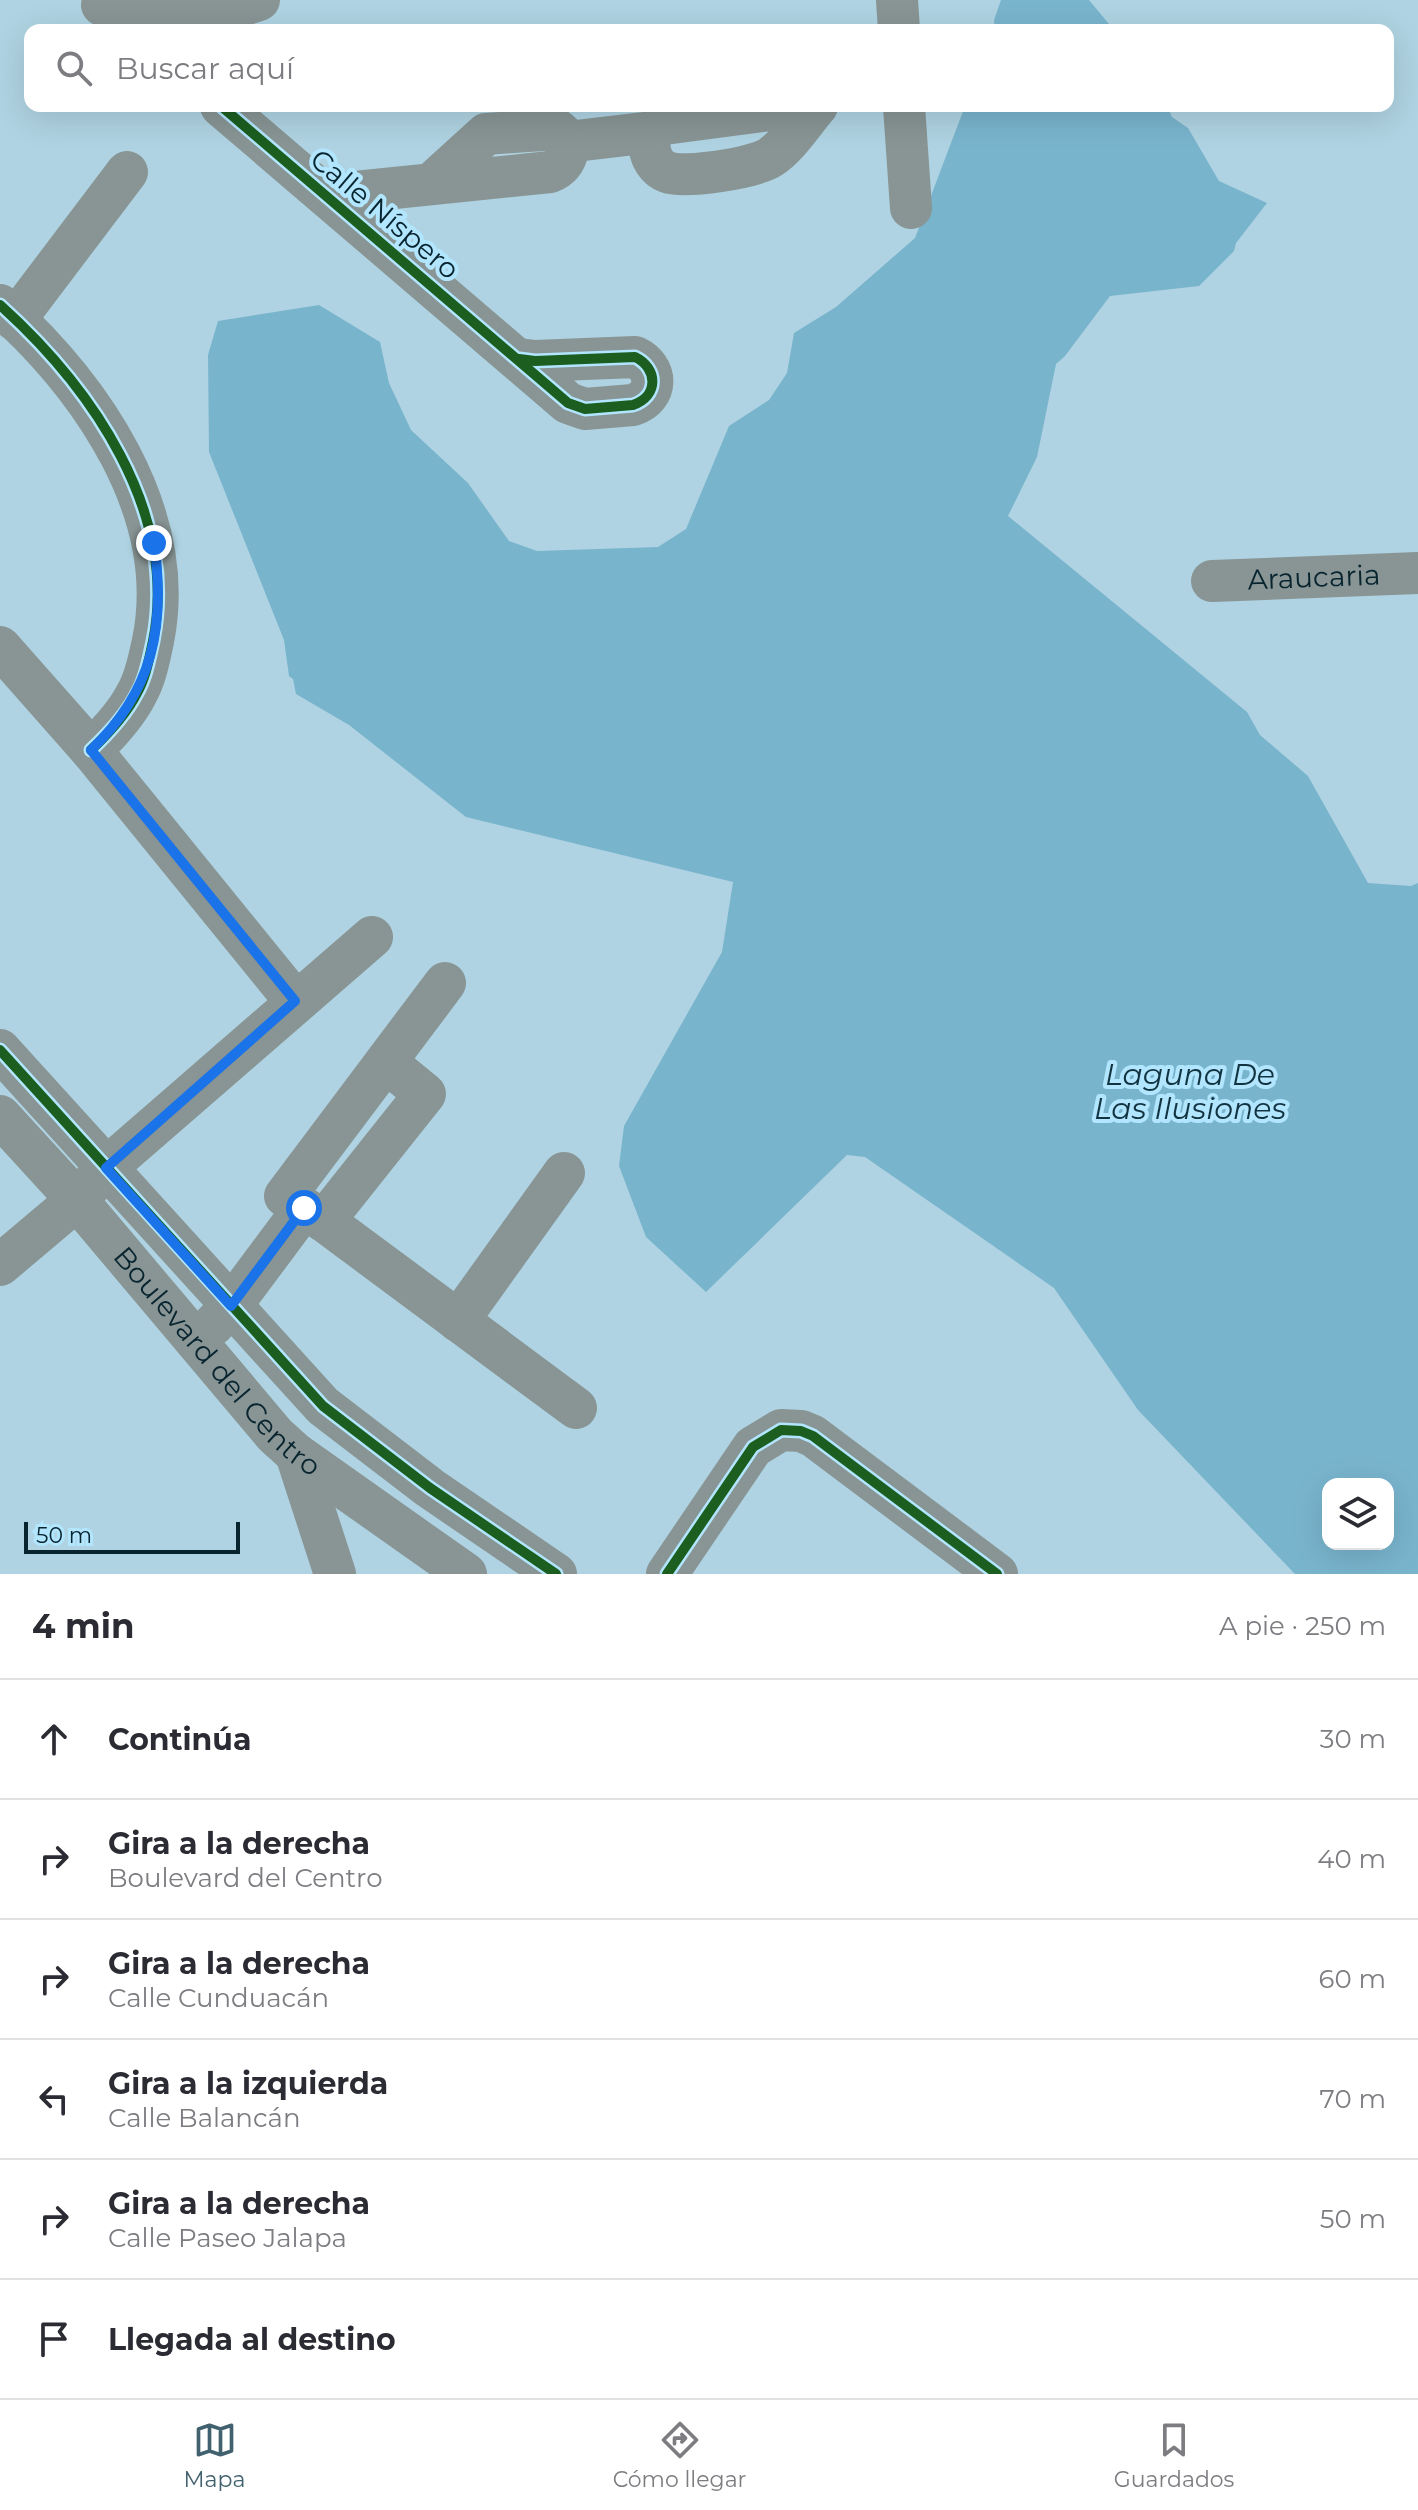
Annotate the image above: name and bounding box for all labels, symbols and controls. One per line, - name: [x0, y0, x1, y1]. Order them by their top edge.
- search box: [24, 24, 1394, 112]
- icon: search: [52, 46, 96, 90]
- text: Buscar aquí: [116, 50, 294, 87]
- street label: Calle Níspero: [304, 142, 466, 286]
- route end: [136, 525, 172, 561]
- street label: Araucaria: [1247, 557, 1381, 597]
- water label: Laguna De Las Ilusiones: [1094, 1056, 1286, 1127]
- route start: [286, 1190, 322, 1226]
- street label: Boulevard del Centro: [107, 1240, 327, 1483]
- map controls: [1322, 1478, 1394, 1550]
- button: layers: [1322, 1478, 1394, 1550]
- scale bar: [24, 1518, 240, 1554]
- text: 50 m: [36, 1522, 92, 1549]
- text: 4 min: [32, 1605, 134, 1647]
- text: A pie · 250 m: [1219, 1610, 1386, 1642]
- icon: ahead: [32, 1717, 76, 1761]
- text: Continúa: [108, 1721, 251, 1758]
- text: 30 m: [1320, 1723, 1386, 1755]
- text: Gira a la derecha: [108, 1825, 370, 1862]
- icon: right: [32, 1837, 76, 1881]
- text: 40 m: [1317, 1843, 1386, 1875]
- text: Boulevard del Centro: [108, 1862, 383, 1894]
- text: Gira a la derecha: [108, 1945, 370, 1982]
- icon: right: [32, 1957, 76, 2001]
- text: 60 m: [1319, 1963, 1386, 1995]
- text: Calle Cunduacán: [108, 1982, 329, 2014]
- text: Gira a la izquierda: [108, 2065, 388, 2102]
- icon: left: [32, 2077, 76, 2121]
- text: 70 m: [1320, 2083, 1386, 2115]
- text: Calle Balancán: [108, 2102, 301, 2134]
- text: Gira a la derecha: [108, 2185, 370, 2222]
- icon: right: [32, 2197, 76, 2241]
- text: 50 m: [1320, 2203, 1386, 2235]
- text: Calle Paseo Jalapa: [108, 2222, 347, 2254]
- icon: arrive: [32, 2317, 76, 2361]
- text: Llegada al destino: [108, 2321, 396, 2358]
- tab: Mapa: [184, 2418, 245, 2493]
- tab: Cómo llegar: [613, 2418, 746, 2493]
- tab: Guardados: [1114, 2418, 1234, 2493]

